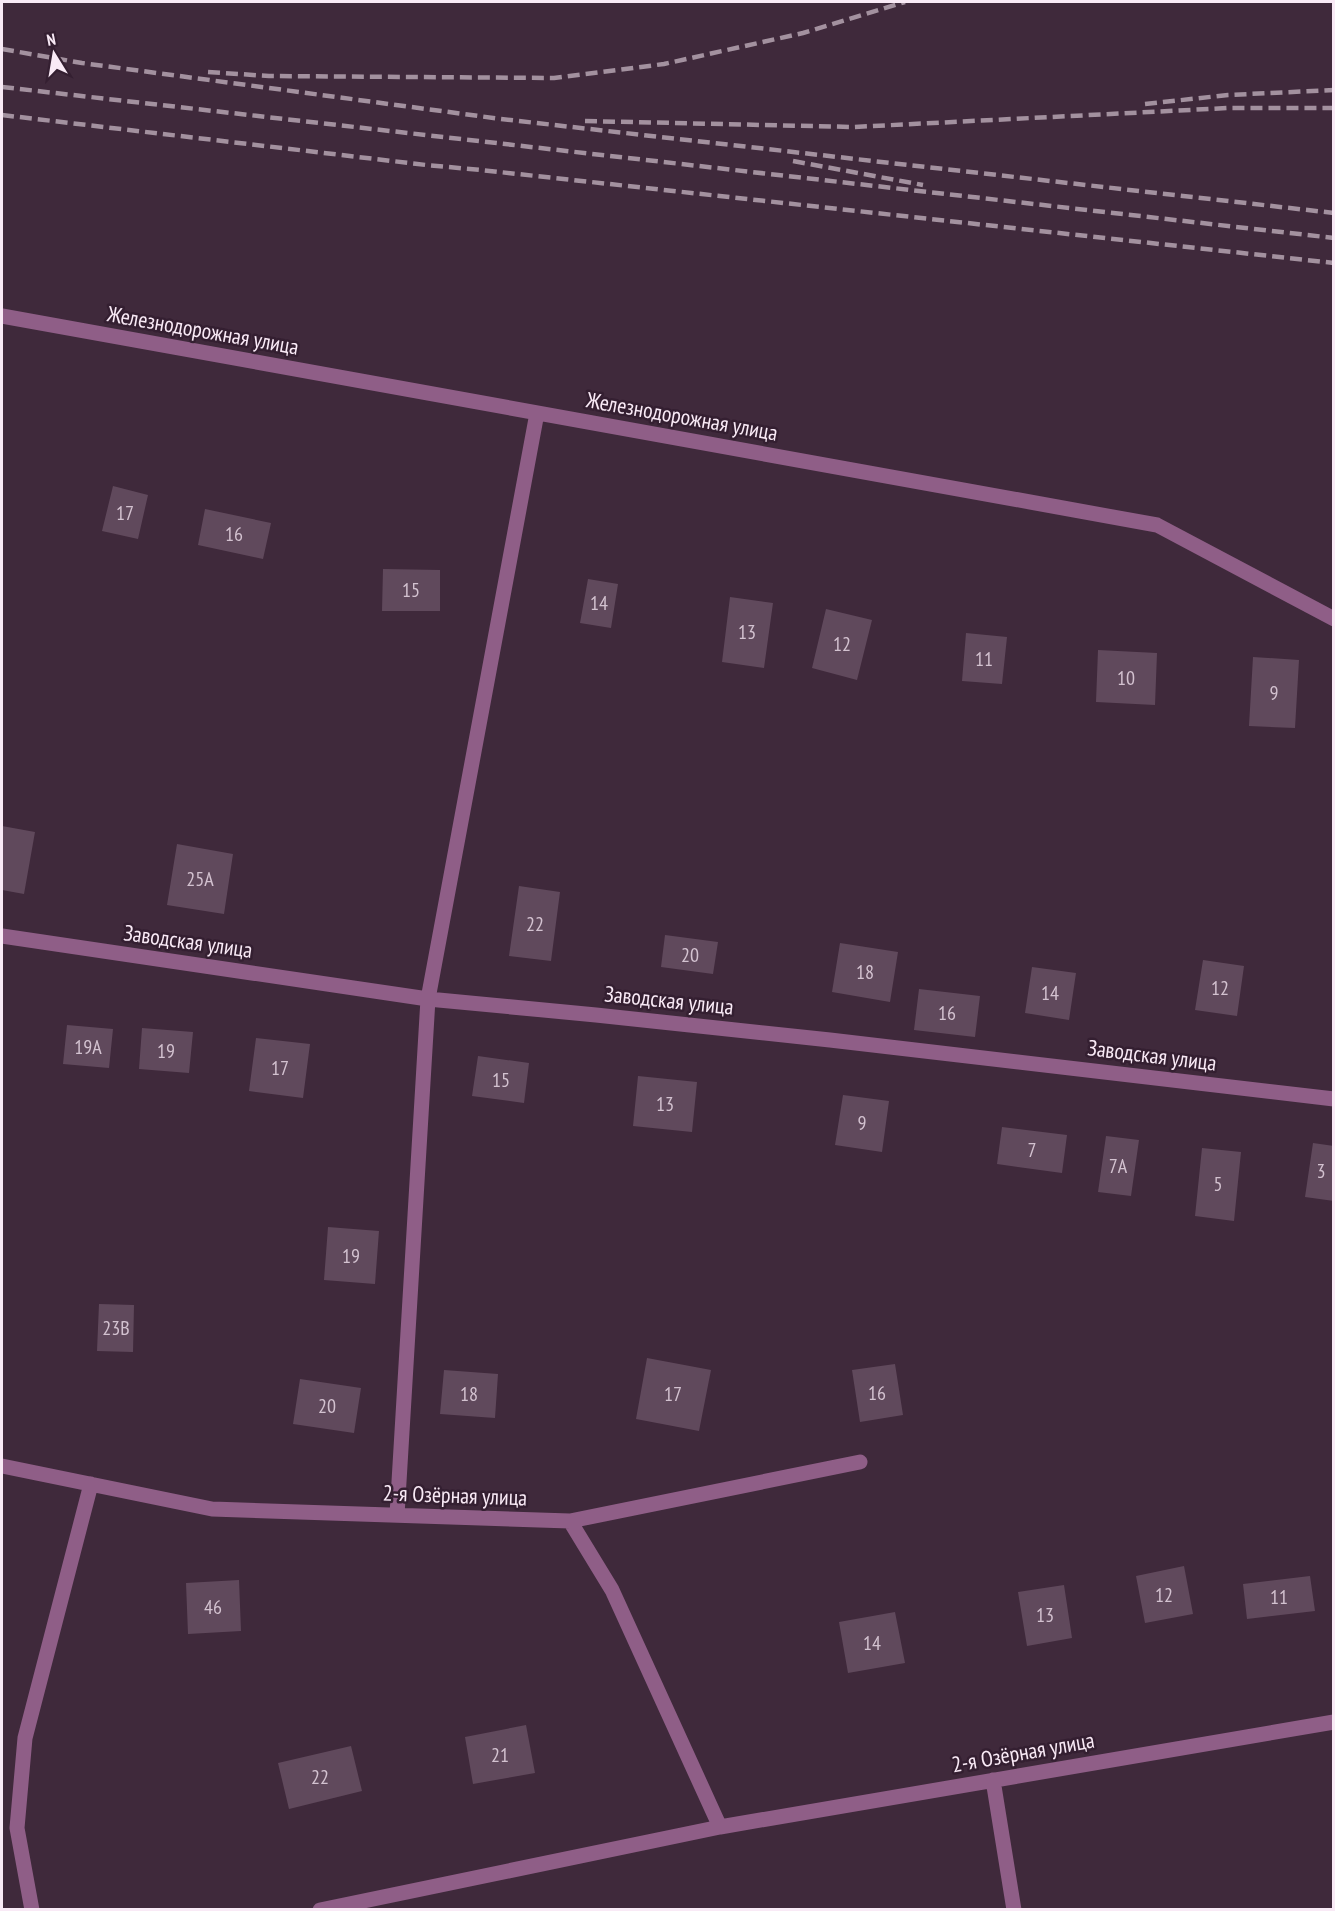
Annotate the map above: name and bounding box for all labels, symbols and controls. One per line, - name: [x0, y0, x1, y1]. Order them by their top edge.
- north arrow: [24, 24, 84, 84]
- text: N: [45, 29, 57, 50]
- street label: Железнодорожная улица: [104, 299, 301, 361]
- street label: Железнодорожная улица: [583, 385, 780, 447]
- house number: 17: [116, 500, 134, 526]
- house number: 16: [225, 521, 243, 547]
- house number: 15: [402, 577, 420, 603]
- house number: 14: [590, 590, 608, 616]
- house number: 13: [738, 619, 756, 645]
- house number: 12: [833, 631, 851, 657]
- house number: 11: [975, 646, 993, 672]
- house number: 10: [1117, 665, 1135, 691]
- house number: 9: [1270, 680, 1279, 706]
- house number: 25А: [186, 866, 214, 892]
- house number: 22: [526, 911, 544, 937]
- street label: Заводская улица: [122, 918, 254, 964]
- house number: 20: [681, 942, 699, 968]
- house number: 18: [856, 959, 874, 985]
- house number: 12: [1211, 975, 1229, 1001]
- street label: Заводская улица: [603, 979, 735, 1021]
- house number: 14: [1041, 980, 1059, 1006]
- house number: 16: [938, 1000, 956, 1026]
- street label: Заводская улица: [1086, 1033, 1218, 1077]
- house number: 19А: [74, 1034, 102, 1060]
- house number: 19: [157, 1038, 175, 1064]
- house number: 17: [271, 1055, 289, 1081]
- house number: 15: [492, 1067, 510, 1093]
- house number: 13: [656, 1091, 674, 1117]
- house number: 9: [858, 1110, 867, 1136]
- house number: 7: [1028, 1137, 1037, 1163]
- house number: 7А: [1109, 1153, 1128, 1179]
- house number: 3: [1317, 1158, 1326, 1184]
- house number: 5: [1214, 1171, 1223, 1197]
- house number: 19: [342, 1243, 360, 1269]
- house number: 23В: [102, 1315, 130, 1341]
- house number: 16: [868, 1380, 886, 1406]
- house number: 18: [460, 1381, 478, 1407]
- house number: 17: [664, 1381, 682, 1407]
- house number: 20: [318, 1393, 336, 1419]
- street label: 2-я Озёрная улица: [382, 1478, 528, 1512]
- house number: 12: [1155, 1582, 1173, 1608]
- house number: 11: [1270, 1584, 1288, 1610]
- house number: 46: [204, 1594, 222, 1620]
- house number: 13: [1036, 1602, 1054, 1628]
- house number: 14: [863, 1630, 881, 1656]
- street label: 2-я Озёрная улица: [949, 1726, 1097, 1778]
- house number: 21: [491, 1742, 509, 1768]
- house number: 22: [311, 1764, 329, 1790]

